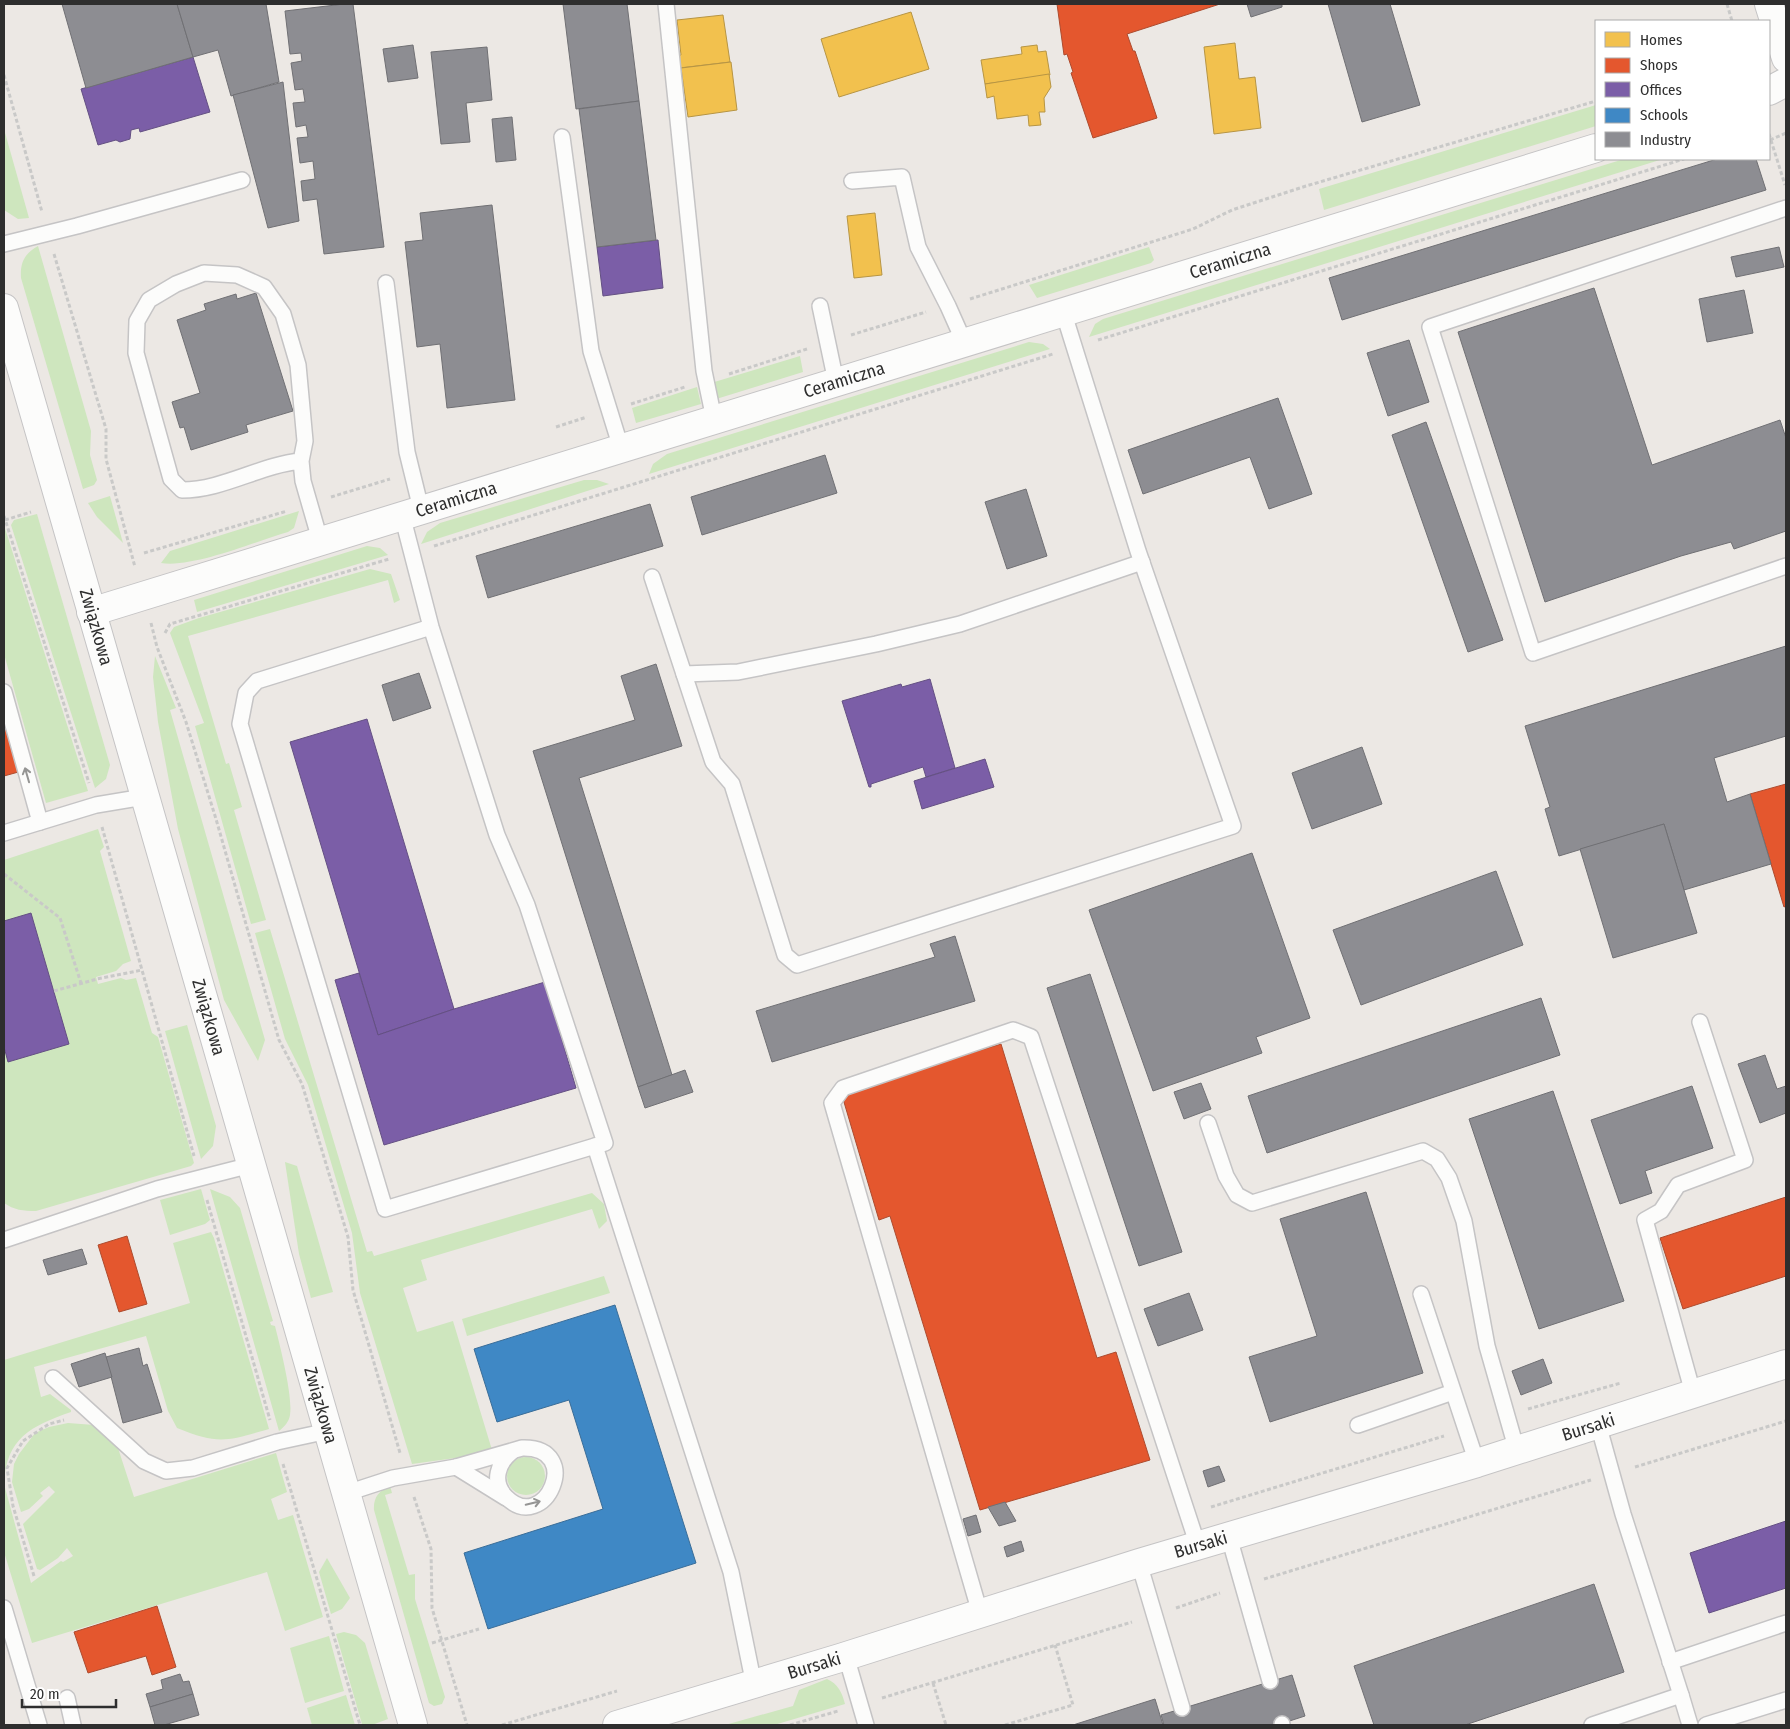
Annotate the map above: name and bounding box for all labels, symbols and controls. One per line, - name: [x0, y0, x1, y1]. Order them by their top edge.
- legend: [1595, 20, 1770, 160]
- text: Homes: [1640, 31, 1682, 49]
- text: Shops: [1640, 56, 1678, 74]
- text: Offices: [1640, 81, 1682, 99]
- text: Schools: [1640, 106, 1688, 124]
- text: Industry: [1640, 131, 1691, 149]
- street label: Ceramiczna: [1187, 238, 1274, 284]
- street label: Ceramiczna: [801, 357, 887, 403]
- street label: Ceramiczna: [413, 477, 500, 522]
- street label: Związkowa: [75, 586, 118, 668]
- one-way arrow: [22, 767, 32, 783]
- street label: Związkowa: [187, 976, 230, 1058]
- street label: Związkowa: [299, 1364, 342, 1446]
- street label: Bursaki: [1559, 1409, 1618, 1446]
- one-way arrow: [525, 1498, 541, 1507]
- street label: Bursaki: [1171, 1526, 1230, 1563]
- street label: Bursaki: [785, 1647, 844, 1684]
- scale bar: [22, 1676, 116, 1708]
- text: 20 m: [30, 1685, 60, 1703]

